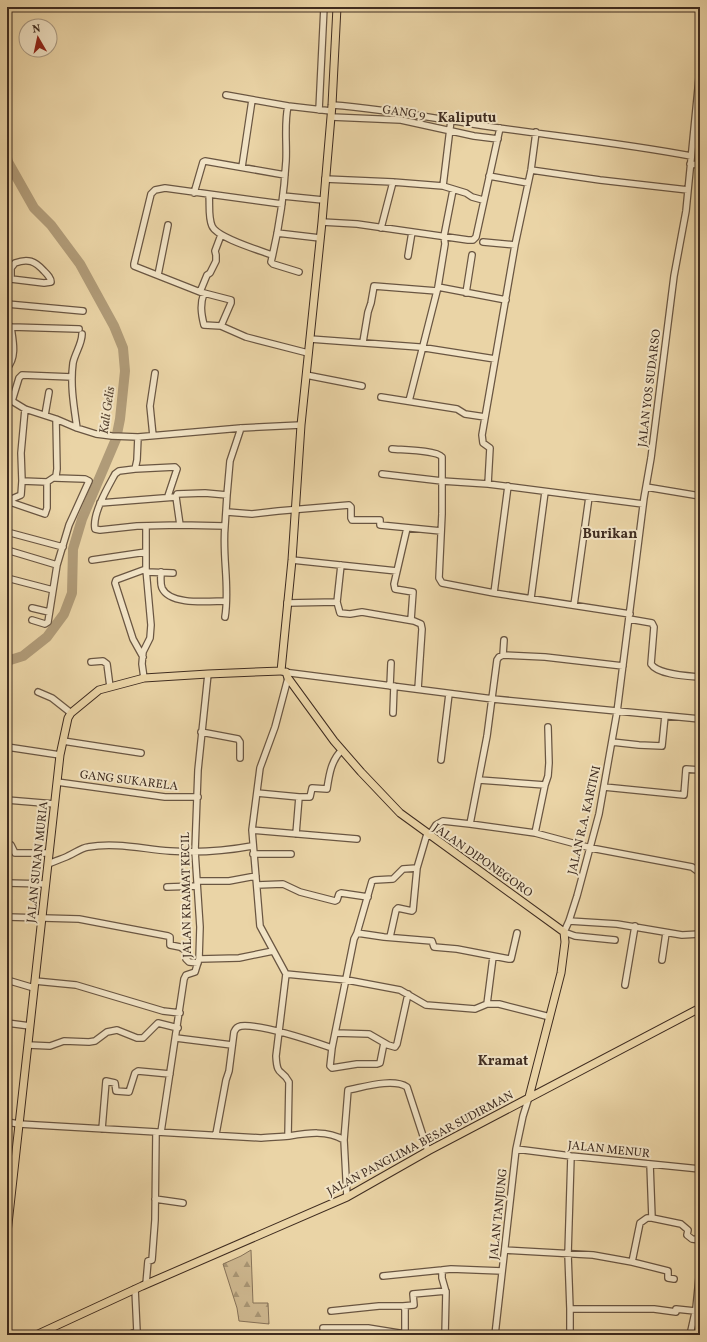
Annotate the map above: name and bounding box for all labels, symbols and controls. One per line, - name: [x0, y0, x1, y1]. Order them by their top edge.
- north arrow: [18, 18, 58, 58]
- text: N: [32, 22, 42, 38]
- street label: GANG 9: [381, 102, 426, 124]
- district label: Kaliputu: [438, 109, 497, 128]
- street label: JALAN YOS SUDARSO: [635, 328, 665, 448]
- water label: Kali Gelis: [96, 385, 120, 435]
- district label: Burikan: [583, 525, 637, 544]
- street label: JALAN R.A. KARTINI: [565, 764, 605, 876]
- street label: GANG SUKARELA: [79, 767, 179, 795]
- street label: JALAN SUNAN MURIA: [24, 800, 52, 924]
- street label: JALAN DIPONEGORO: [429, 820, 536, 901]
- street label: JALAN KRAMAT KECIL: [178, 832, 196, 958]
- district label: Kramat: [478, 1052, 528, 1071]
- street label: JALAN PANGLIMA BESAR SUDIRMAN: [324, 1088, 517, 1200]
- street label: JALAN MENUR: [567, 1138, 651, 1162]
- street label: JALAN TANJUNG: [486, 1168, 512, 1261]

